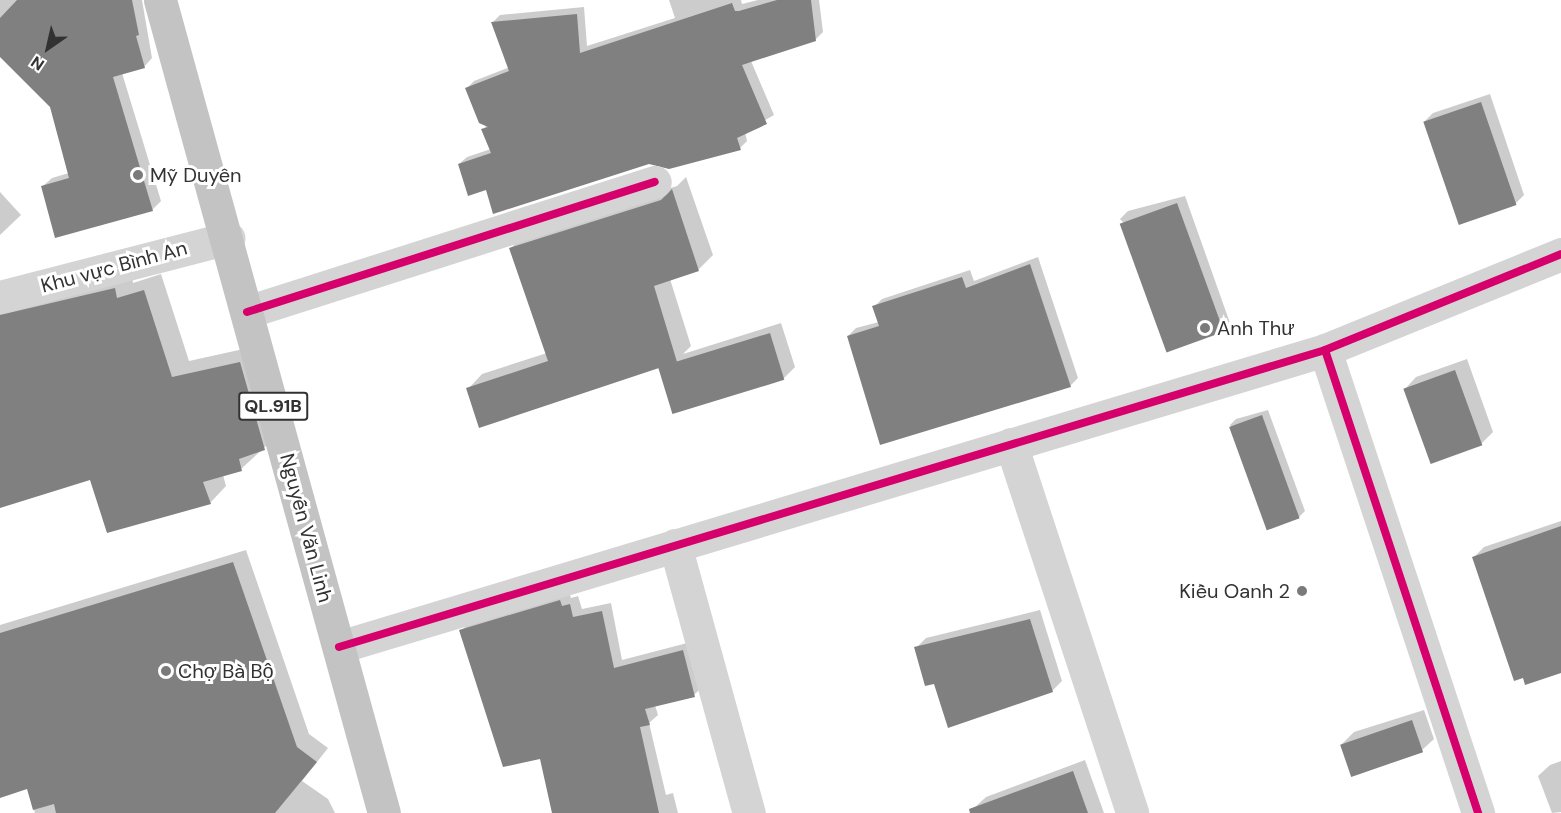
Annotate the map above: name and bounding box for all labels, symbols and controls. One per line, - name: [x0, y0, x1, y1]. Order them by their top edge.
- north arrow: [18, 18, 78, 78]
- text: N: [27, 51, 48, 75]
- place label: Mỹ Duyên: [150, 163, 241, 187]
- marker: Mỹ Duyên: [131, 168, 145, 182]
- street label: Khu vực Bình An: [38, 236, 190, 298]
- place label: Anh Thư: [1217, 316, 1295, 340]
- marker: Anh Thư: [1198, 321, 1212, 335]
- road number: QL.91B: [237, 391, 309, 421]
- street label: Nguyễn Văn Linh: [275, 451, 337, 605]
- place label: Kiều Oanh 2: [1179, 579, 1290, 603]
- marker: Kiều Oanh 2: [1295, 584, 1309, 598]
- place label: Chợ Bà Bộ: [178, 659, 274, 683]
- marker: Chợ Bà Bộ: [159, 664, 173, 678]

